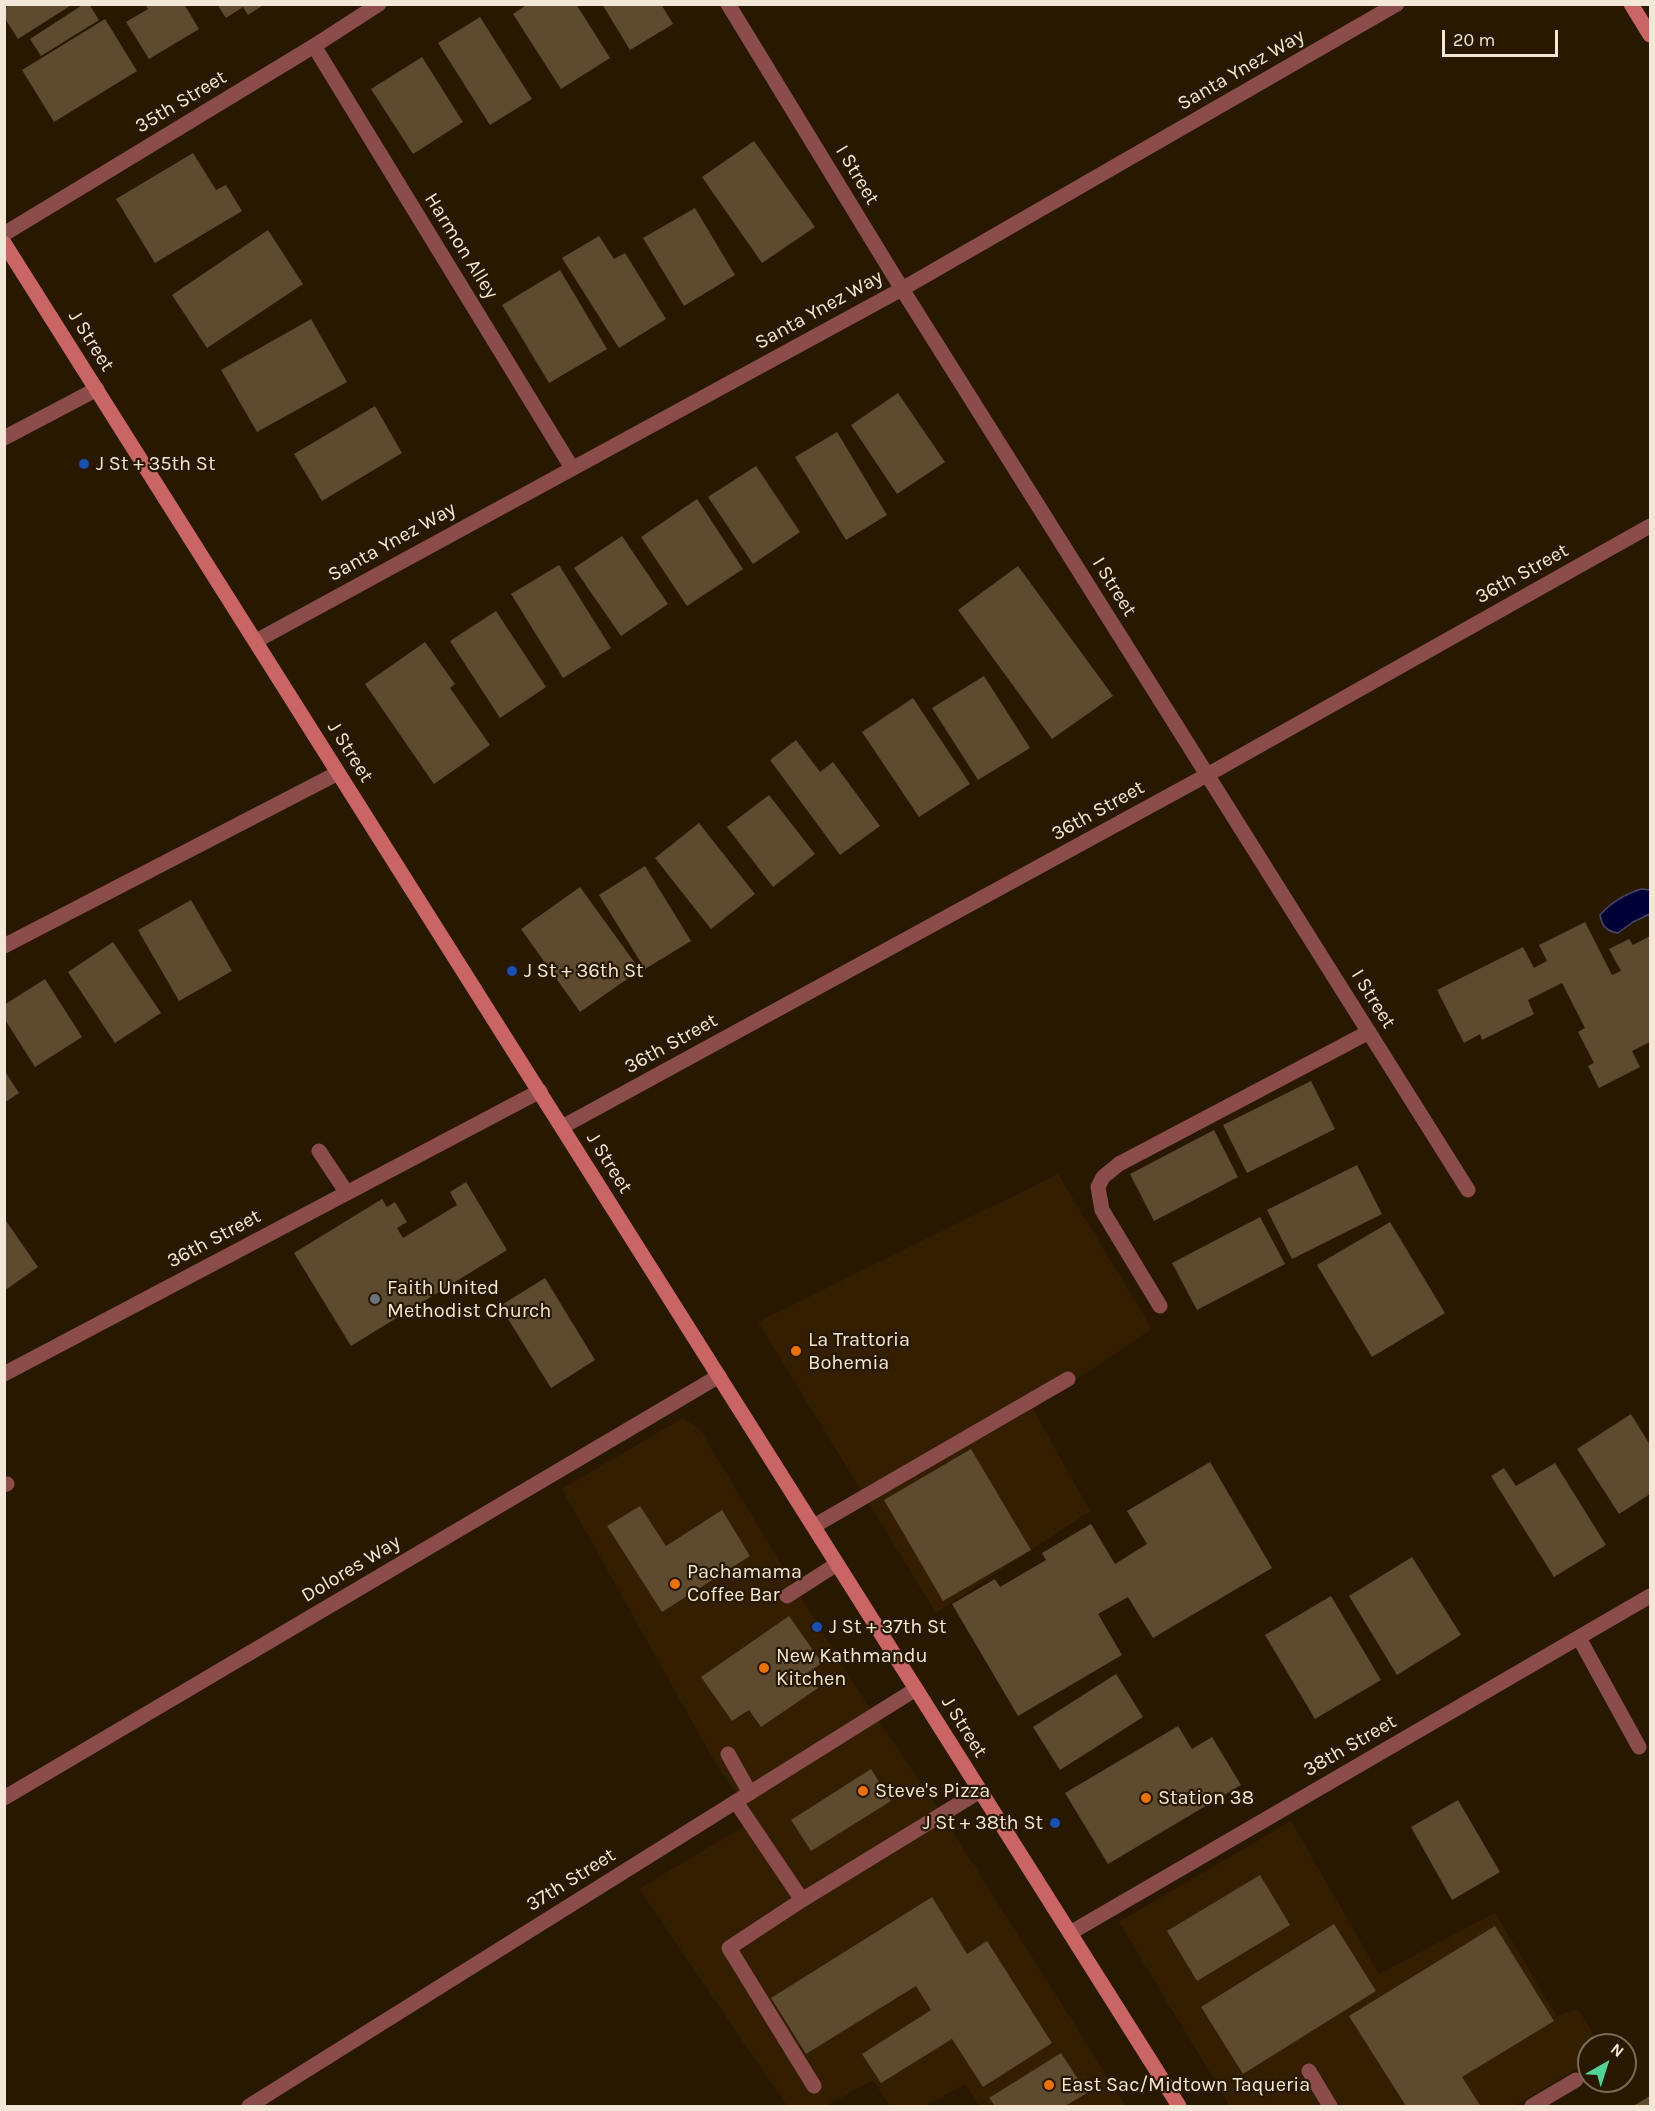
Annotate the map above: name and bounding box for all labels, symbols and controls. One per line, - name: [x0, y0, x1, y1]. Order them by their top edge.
- scale bar: [1445, 18, 1560, 56]
- street label: Santa Ynez Way: [1173, 24, 1309, 116]
- text: 20 m: [1453, 29, 1495, 51]
- street label: 35th Street: [131, 65, 231, 139]
- street label: I Street: [830, 141, 884, 209]
- street label: Harmon Alley: [419, 189, 503, 303]
- street label: Santa Ynez Way: [751, 265, 887, 355]
- street label: J Street: [63, 306, 119, 376]
- place label: J St + 35th St: [96, 452, 215, 476]
- marker: J St + 35th St: [77, 457, 91, 471]
- street label: Santa Ynez Way: [324, 497, 460, 587]
- street label: 36th Street: [1471, 539, 1573, 609]
- street label: I Street: [1087, 553, 1141, 621]
- street label: J Street: [322, 717, 378, 787]
- street label: 36th Street: [1047, 776, 1149, 846]
- place label: J St + 36th St: [524, 959, 644, 983]
- marker: J St + 36th St: [505, 964, 519, 978]
- street label: I Street: [1346, 965, 1400, 1033]
- street label: 36th Street: [620, 1009, 722, 1079]
- street label: J Street: [581, 1128, 637, 1198]
- street label: 36th Street: [163, 1204, 265, 1274]
- place label: Faith United Methodist Church: [387, 1276, 551, 1323]
- marker: Faith United Methodist Church: [368, 1292, 382, 1306]
- place label: La Trattoria Bohemia: [808, 1328, 910, 1375]
- marker: La Trattoria Bohemia: [789, 1344, 803, 1358]
- street label: Dolores Way: [297, 1530, 405, 1608]
- place label: Pachamama Coffee Bar: [687, 1560, 802, 1607]
- marker: Pachamama Coffee Bar: [668, 1577, 682, 1591]
- place label: J St + 37th St: [829, 1615, 947, 1639]
- marker: J St + 37th St: [810, 1620, 824, 1634]
- place label: New Kathmandu Kitchen: [776, 1644, 928, 1691]
- marker: New Kathmandu Kitchen: [757, 1661, 771, 1675]
- street label: J Street: [936, 1692, 992, 1762]
- street label: 38th Street: [1299, 1710, 1401, 1782]
- place label: Steve's Pizza: [875, 1779, 990, 1803]
- marker: Steve's Pizza: [856, 1784, 870, 1798]
- place label: Station 38: [1158, 1786, 1254, 1810]
- marker: Station 38: [1139, 1791, 1153, 1805]
- place label: J St + 38th St: [923, 1811, 1043, 1835]
- marker: J St + 38th St: [1048, 1816, 1062, 1830]
- street label: 37th Street: [522, 1843, 620, 1917]
- north arrow: [1577, 2033, 1637, 2093]
- text: N: [1607, 2039, 1628, 2061]
- place label: East Sac/Midtown Taqueria: [1061, 2073, 1310, 2097]
- marker: East Sac/Midtown Taqueria: [1042, 2078, 1056, 2092]

